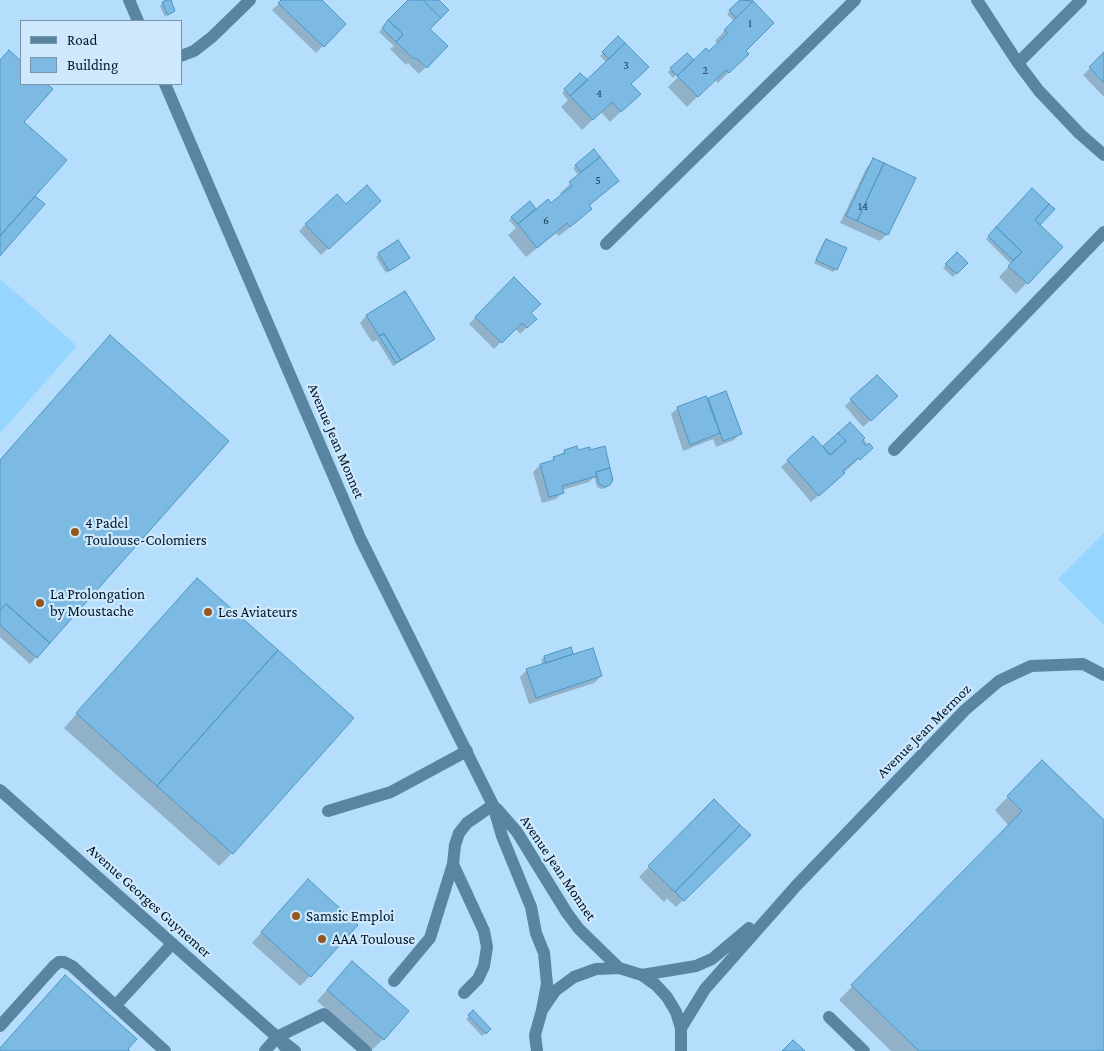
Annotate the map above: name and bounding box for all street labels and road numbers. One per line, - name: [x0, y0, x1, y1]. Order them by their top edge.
- street label: Avenue Jean Monnet: [304, 381, 368, 501]
- street label: Avenue Jean Mermoz: [873, 680, 975, 782]
- street label: Avenue Jean Monnet: [516, 812, 600, 924]
- street label: Avenue Georges Guynemer: [83, 840, 215, 962]

